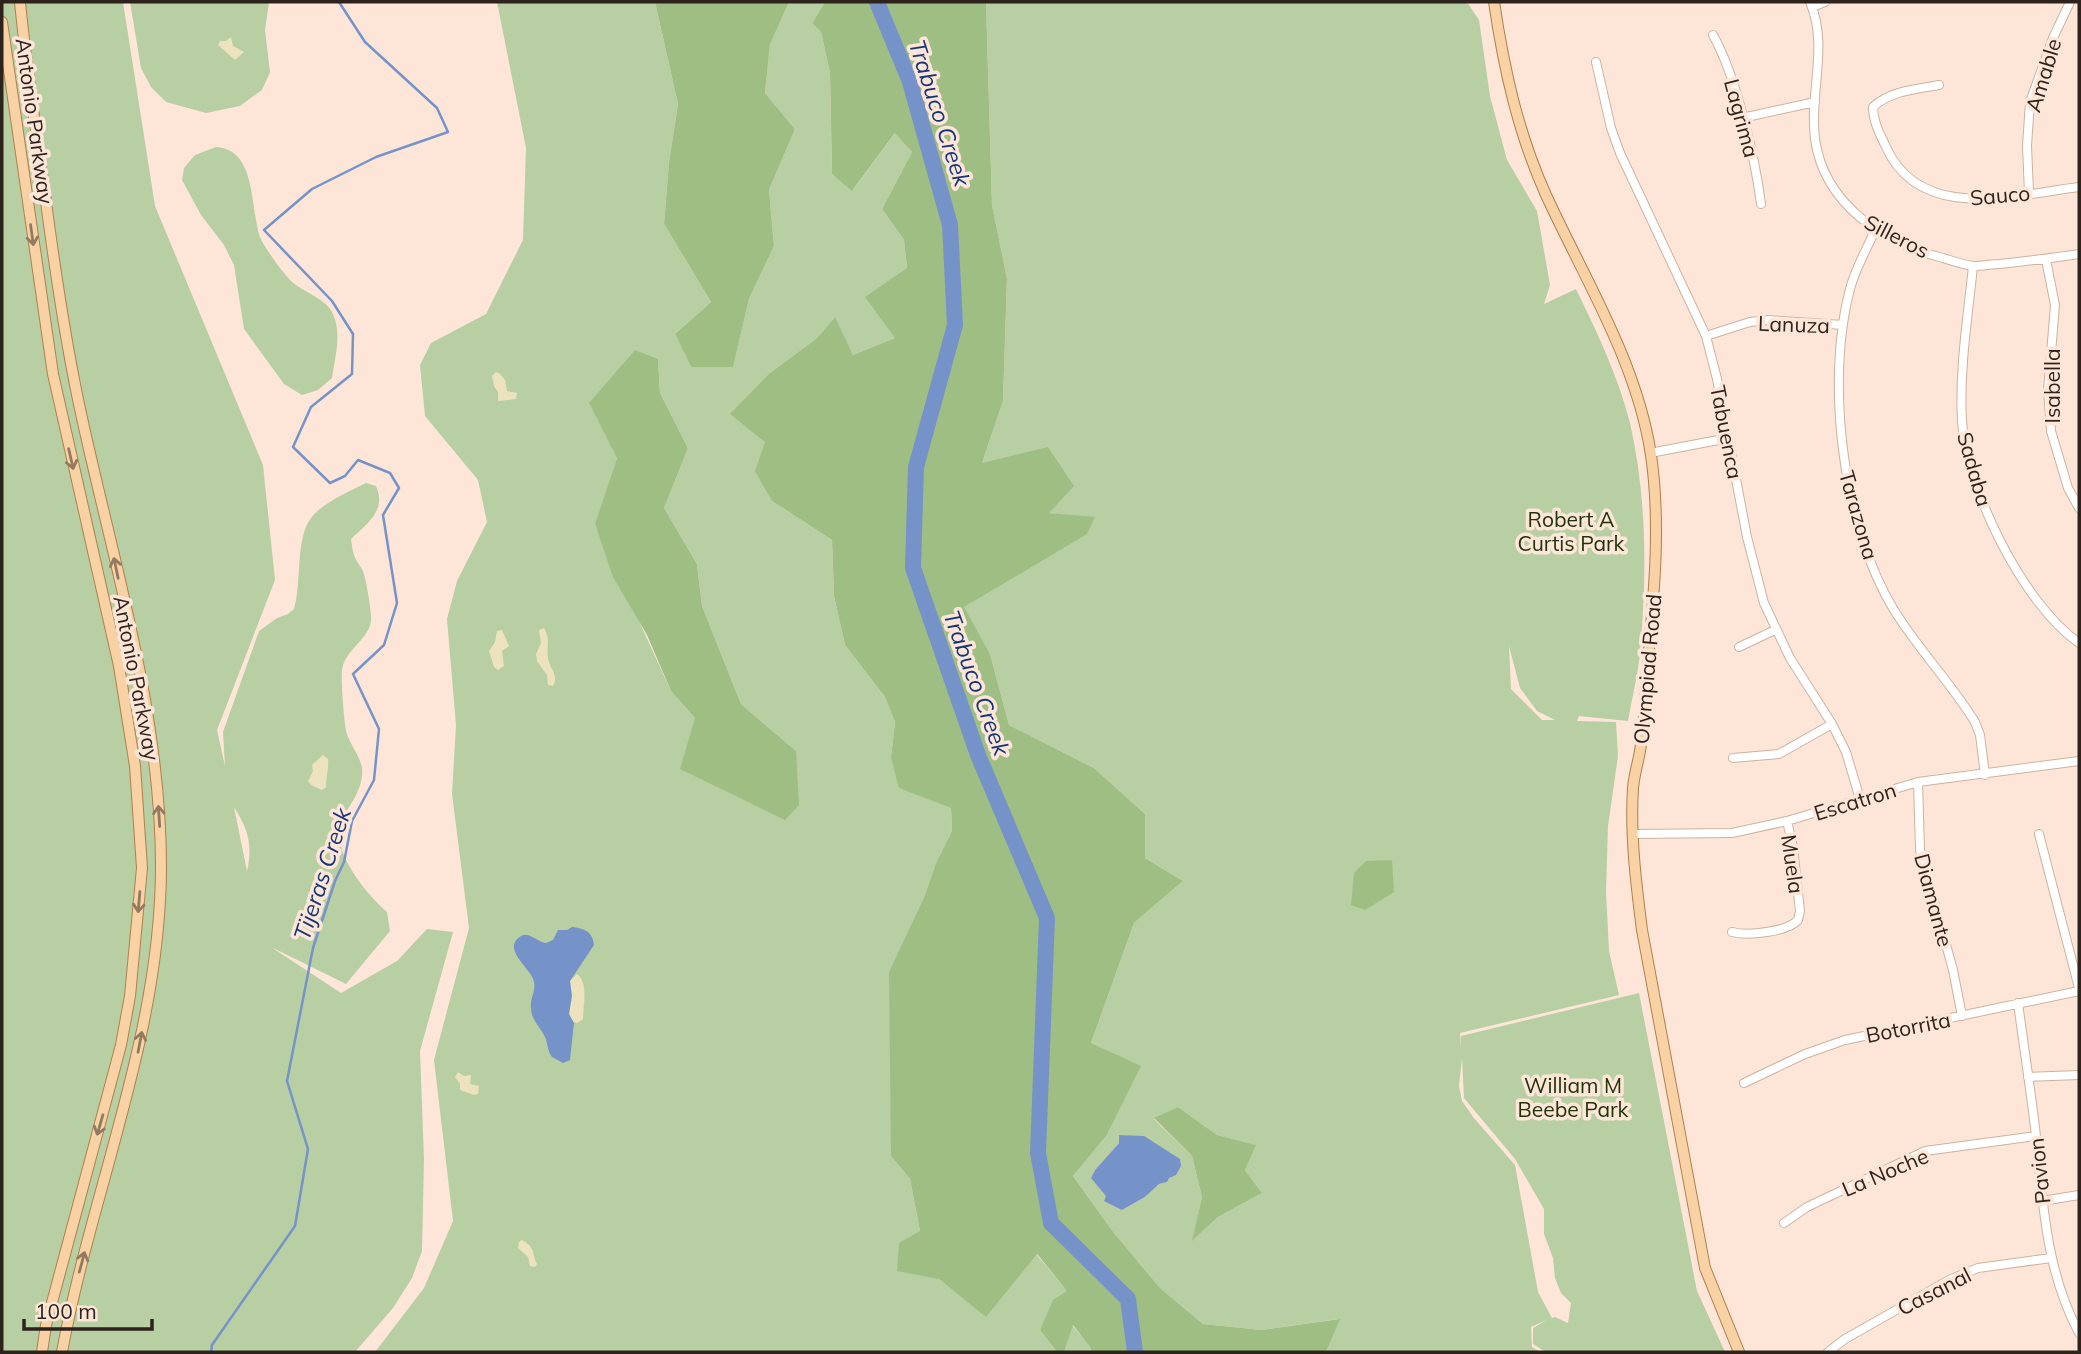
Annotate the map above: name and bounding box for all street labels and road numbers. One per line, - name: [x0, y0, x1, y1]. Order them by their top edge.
- street label: Amable: [2020, 35, 2066, 115]
- street label: Antonio Parkway: [10, 36, 60, 206]
- street label: Lagrima: [1719, 76, 1765, 160]
- street label: Sauco: [1969, 179, 2031, 211]
- street label: Silleros: [1860, 209, 1934, 263]
- street label: Lanuza: [1758, 310, 1830, 338]
- street label: Isabella: [2039, 348, 2065, 424]
- street label: Tabuenca: [1705, 383, 1749, 481]
- street label: Sadaba: [1952, 429, 1998, 509]
- street label: Tarazona: [1834, 467, 1884, 563]
- street label: Antonio Parkway: [108, 593, 166, 763]
- street label: Olympiad Road: [1627, 593, 1667, 745]
- street label: Escatron: [1811, 776, 1899, 826]
- street label: Muela: [1776, 833, 1810, 895]
- street label: Diamante: [1909, 851, 1959, 949]
- street label: Botorrita: [1864, 1006, 1952, 1048]
- street label: Pavion: [2023, 1137, 2055, 1205]
- street label: La Noche: [1838, 1142, 1932, 1202]
- street label: Casanal: [1893, 1261, 1975, 1321]

